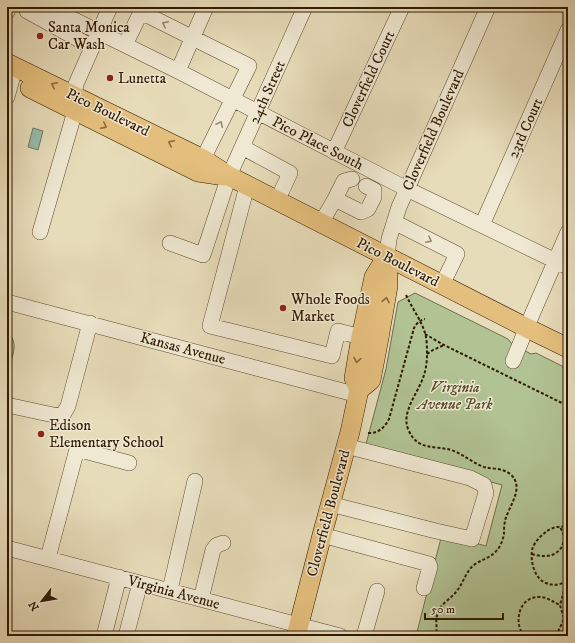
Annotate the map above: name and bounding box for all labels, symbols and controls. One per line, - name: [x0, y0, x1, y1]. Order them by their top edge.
- place label: Santa Monica Car Wash: [48, 18, 130, 54]
- one-way arrow: [162, 21, 169, 29]
- street label: Cloverfield Court: [338, 28, 399, 131]
- marker: Santa Monica Car Wash: [35, 31, 45, 41]
- street label: 24th Street: [245, 57, 290, 127]
- street label: Cloverfield Boulevard: [398, 66, 469, 194]
- place label: Lunetta: [118, 69, 167, 88]
- marker: Lunetta: [105, 73, 115, 83]
- one-way arrow: [51, 82, 58, 90]
- street label: Pico Boulevard: [63, 84, 153, 141]
- street label: 23rd Court: [504, 95, 547, 161]
- street label: Pico Place South: [269, 112, 367, 175]
- one-way arrow: [100, 121, 107, 128]
- one-way arrow: [216, 121, 223, 128]
- one-way arrow: [167, 140, 175, 148]
- street label: Pico Boulevard: [353, 233, 443, 292]
- one-way arrow: [425, 235, 432, 242]
- place label: Whole Foods Market: [290, 290, 370, 326]
- one-way arrow: [381, 297, 389, 303]
- marker: Whole Foods Market: [278, 303, 288, 313]
- street label: Kansas Avenue: [138, 328, 228, 369]
- one-way arrow: [353, 357, 362, 363]
- park label: Virginia Avenue Park: [415, 378, 493, 414]
- place label: Edison Elementary School: [49, 416, 164, 452]
- marker: Edison Elementary School: [36, 429, 46, 439]
- street label: Cloverfield Boulevard: [302, 447, 355, 579]
- street label: Virginia Avenue: [125, 571, 222, 614]
- north arrow: [22, 581, 62, 621]
- scale bar: [425, 595, 503, 621]
- text: N: [26, 598, 43, 613]
- text: 50 m: [431, 602, 455, 617]

